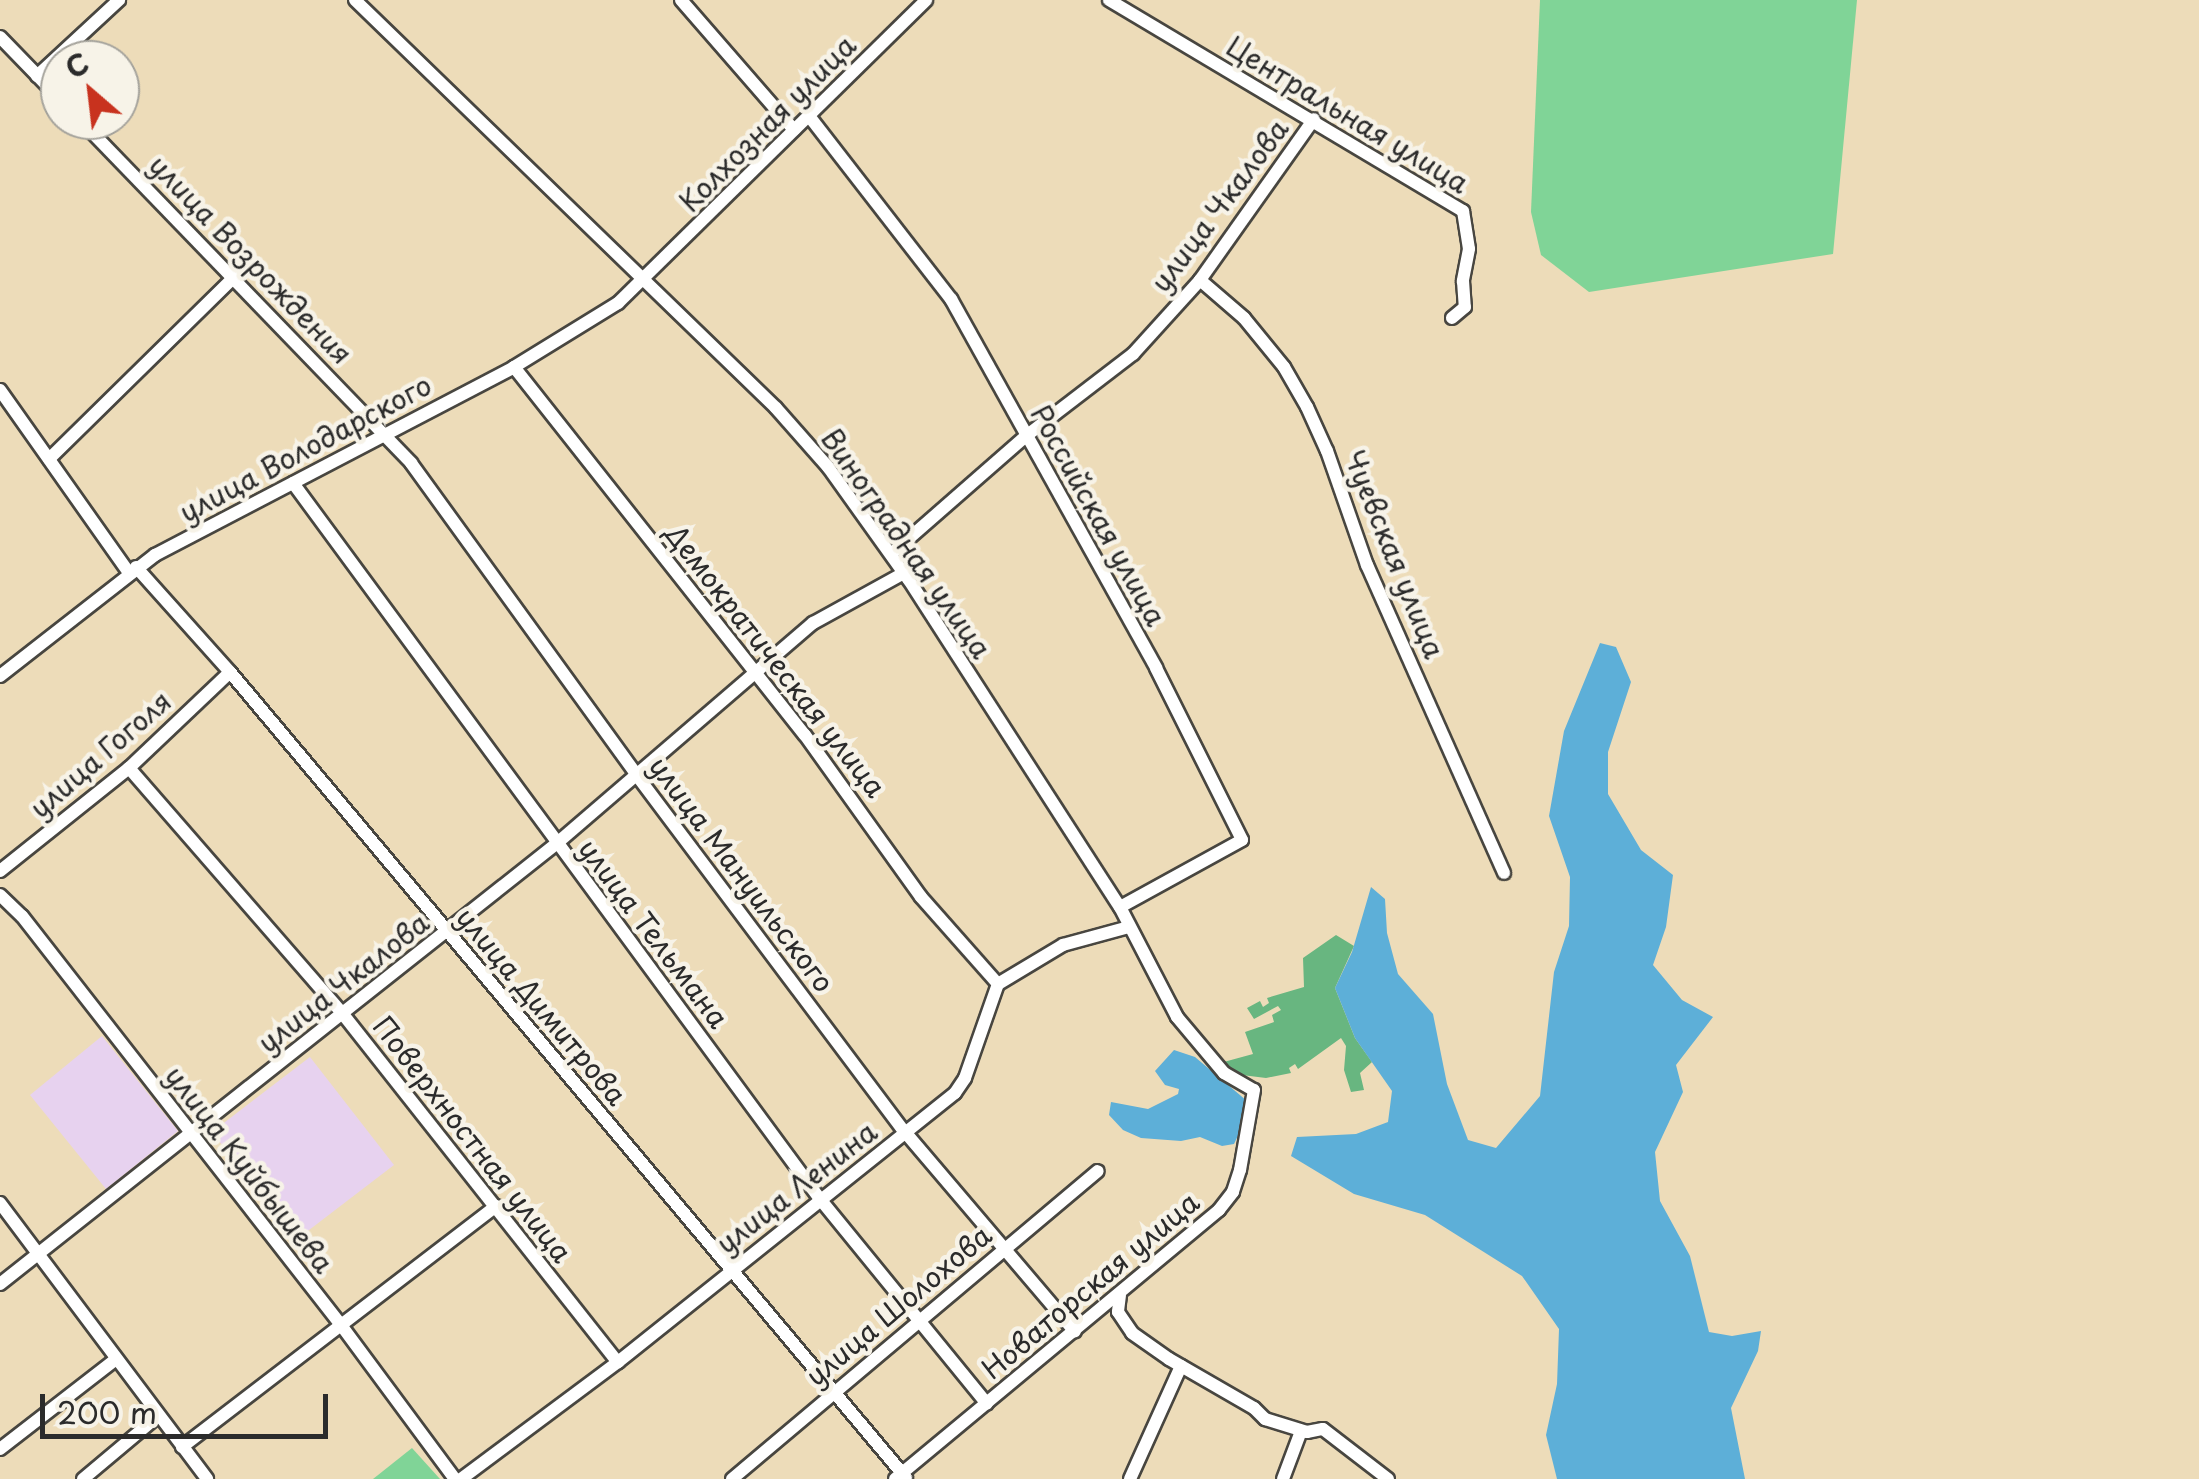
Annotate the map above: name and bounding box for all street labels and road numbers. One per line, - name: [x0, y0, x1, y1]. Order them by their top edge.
- street label: Колхозная улица: [671, 27, 863, 219]
- street label: Центральная улица: [1221, 28, 1475, 200]
- street label: улица Чкалова: [1142, 111, 1296, 299]
- street label: улица Возрождения: [142, 147, 360, 371]
- street label: улица Володарского: [173, 367, 437, 529]
- street label: Российская улица: [1024, 398, 1174, 632]
- street label: Виноградная улица: [815, 421, 999, 665]
- street label: Чуевская улица: [1338, 444, 1452, 664]
- street label: Демократическая улица: [658, 516, 894, 804]
- street label: улица Гоголя: [22, 683, 178, 825]
- street label: улица Мануильского: [642, 748, 842, 1000]
- street label: улица Тельмана: [572, 831, 736, 1035]
- street label: улица Димитрова: [449, 900, 635, 1112]
- street label: улица Чкалова: [250, 904, 436, 1060]
- street label: Поверхностная улица: [366, 1009, 580, 1269]
- street label: улица Куйбышева: [158, 1058, 342, 1280]
- street label: улица Ленина: [708, 1113, 884, 1261]
- street label: Новаторская улица: [974, 1184, 1206, 1386]
- street label: улица Шолохова: [798, 1217, 998, 1393]

